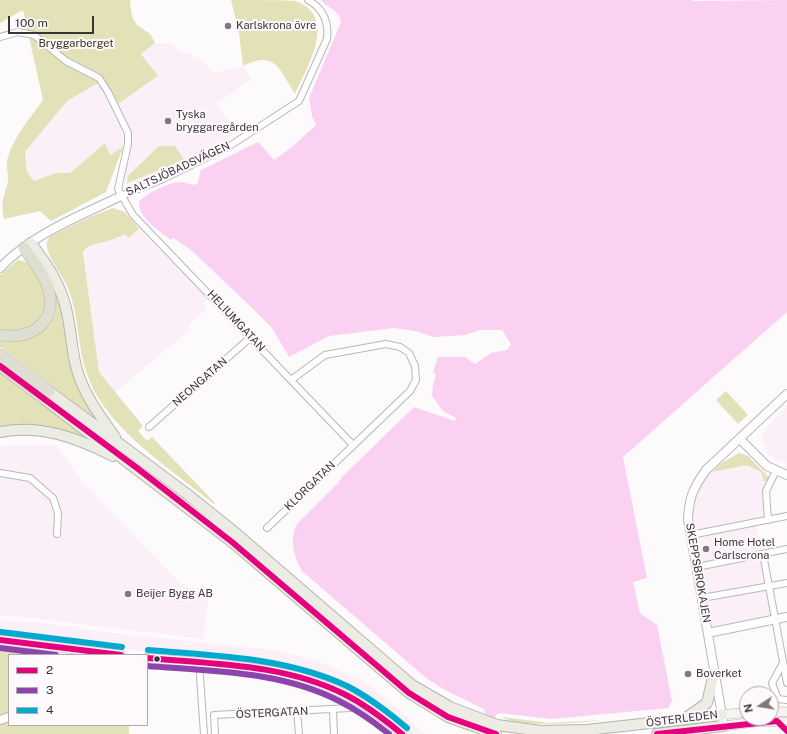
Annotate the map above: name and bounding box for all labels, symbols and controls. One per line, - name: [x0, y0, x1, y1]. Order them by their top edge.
- scale bar: [10, 8, 96, 34]
- text: 100 m: [15, 16, 48, 30]
- place label: Karlskrona övre: [236, 19, 316, 33]
- marker: Karlskrona övre: [223, 21, 233, 31]
- park label: Bryggarberget: [38, 37, 114, 51]
- place label: Tyska bryggaregården: [176, 108, 259, 134]
- marker: Tyska bryggaregården: [163, 116, 173, 126]
- street label: SALTSJÖBADSVÄGEN: [124, 139, 232, 199]
- street label: HELIUMGATAN: [204, 288, 268, 354]
- street label: NEONGATAN: [170, 355, 230, 409]
- street label: KLORGATAN: [282, 458, 338, 514]
- street label: SKEPPSBROKAJEN: [683, 522, 713, 624]
- place label: Home Hotel Carlscrona: [714, 536, 775, 562]
- marker: Home Hotel Carlscrona: [701, 544, 711, 554]
- place label: Beijer Bygg AB: [136, 587, 213, 601]
- marker: Beijer Bygg AB: [123, 589, 133, 599]
- legend: [8, 654, 148, 726]
- unlabelled marker: [152, 654, 162, 664]
- text: 2: [46, 663, 53, 677]
- place label: Boverket: [696, 667, 742, 681]
- marker: Boverket: [683, 669, 693, 679]
- text: 3: [46, 683, 54, 697]
- north arrow: [739, 686, 779, 726]
- text: 4: [46, 703, 54, 717]
- text: N: [741, 703, 755, 714]
- street label: ÖSTERGATAN: [235, 705, 309, 721]
- street label: ÖSTERLEDEN: [645, 708, 719, 730]

